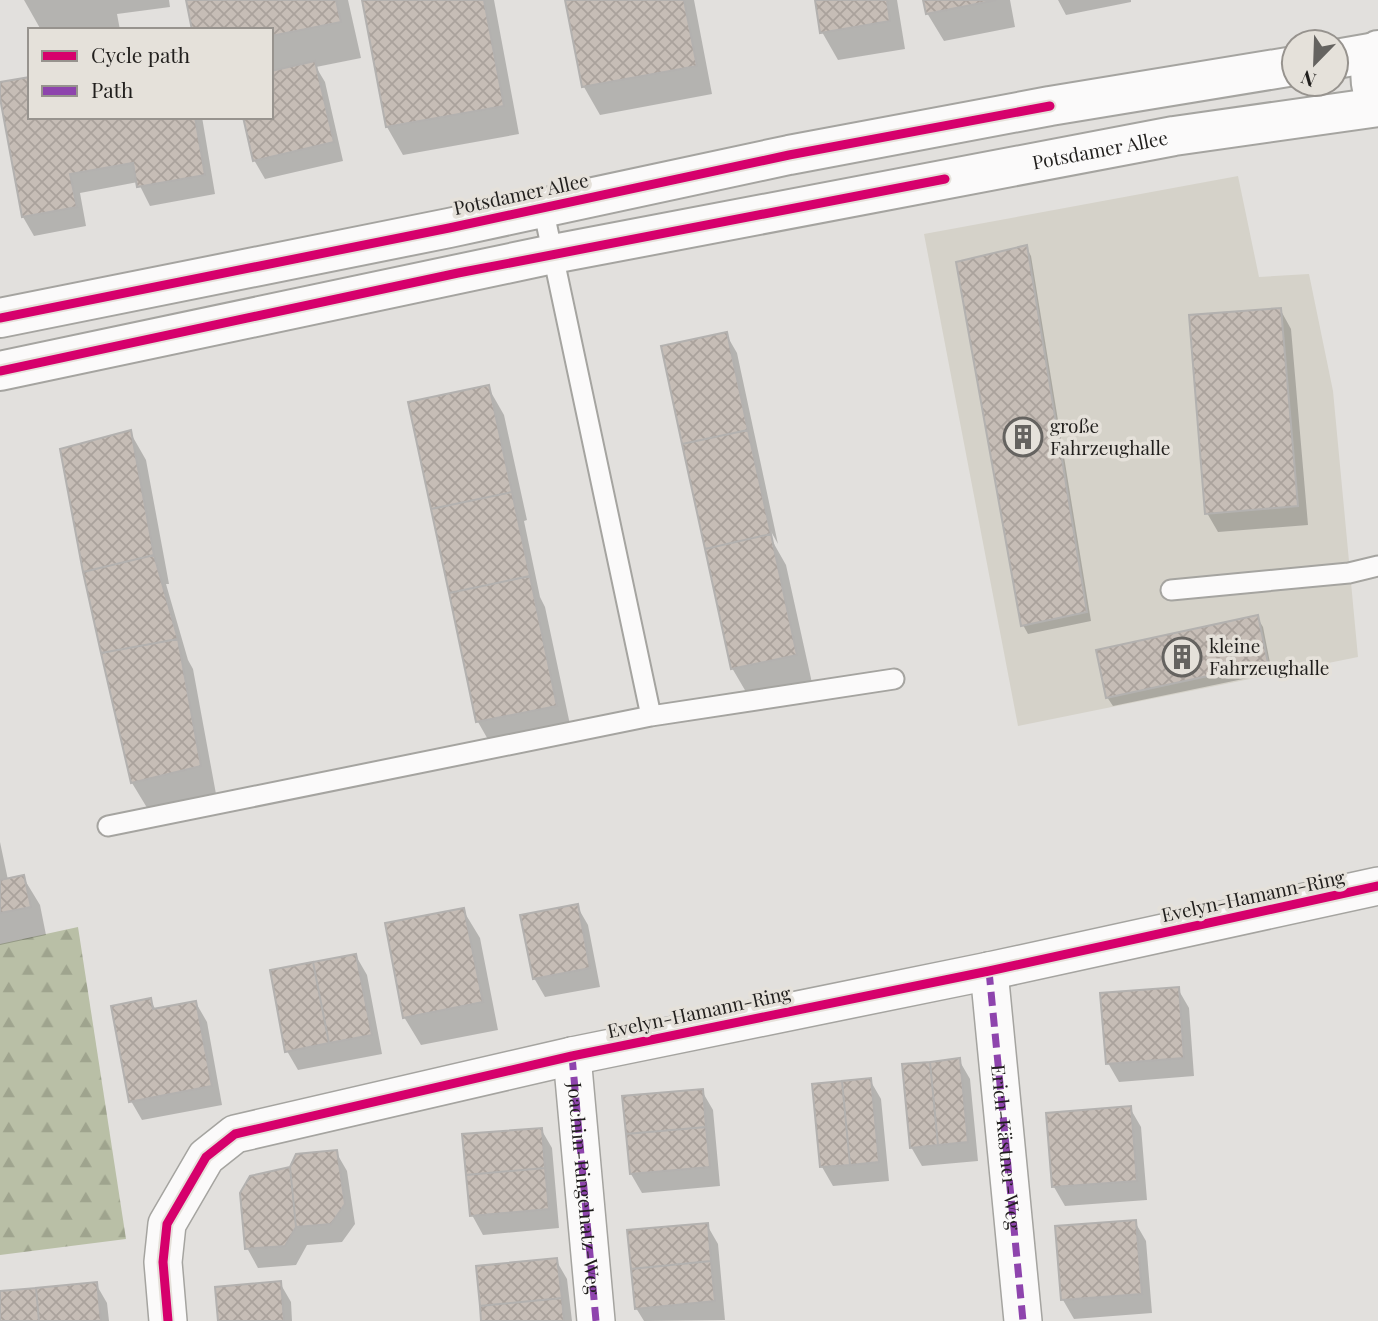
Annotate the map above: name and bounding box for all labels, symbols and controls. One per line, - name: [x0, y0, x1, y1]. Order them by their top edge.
- legend: [28, 28, 273, 119]
- north arrow: [1280, 28, 1350, 98]
- text: Cycle path: [91, 40, 191, 68]
- text: N: [1296, 65, 1319, 94]
- text: Path: [91, 75, 134, 103]
- street label: Potsdamer Allee: [1030, 123, 1170, 175]
- street label: Potsdamer Allee: [451, 166, 591, 220]
- place label: große Fahrzeughalle: [1050, 412, 1170, 460]
- building icon: große Fahrzeughalle: [1002, 416, 1044, 458]
- place label: kleine Fahrzeughalle: [1209, 632, 1329, 680]
- building icon: kleine Fahrzeughalle: [1161, 636, 1203, 678]
- street label: Evelyn-Hamann-Ring: [1159, 863, 1347, 927]
- street label: Evelyn-Hamann-Ring: [605, 979, 793, 1043]
- street label: Erich-Kästner-Weg: [986, 1063, 1028, 1231]
- street label: Joachim-Ringelnatz-Weg: [562, 1080, 608, 1296]

